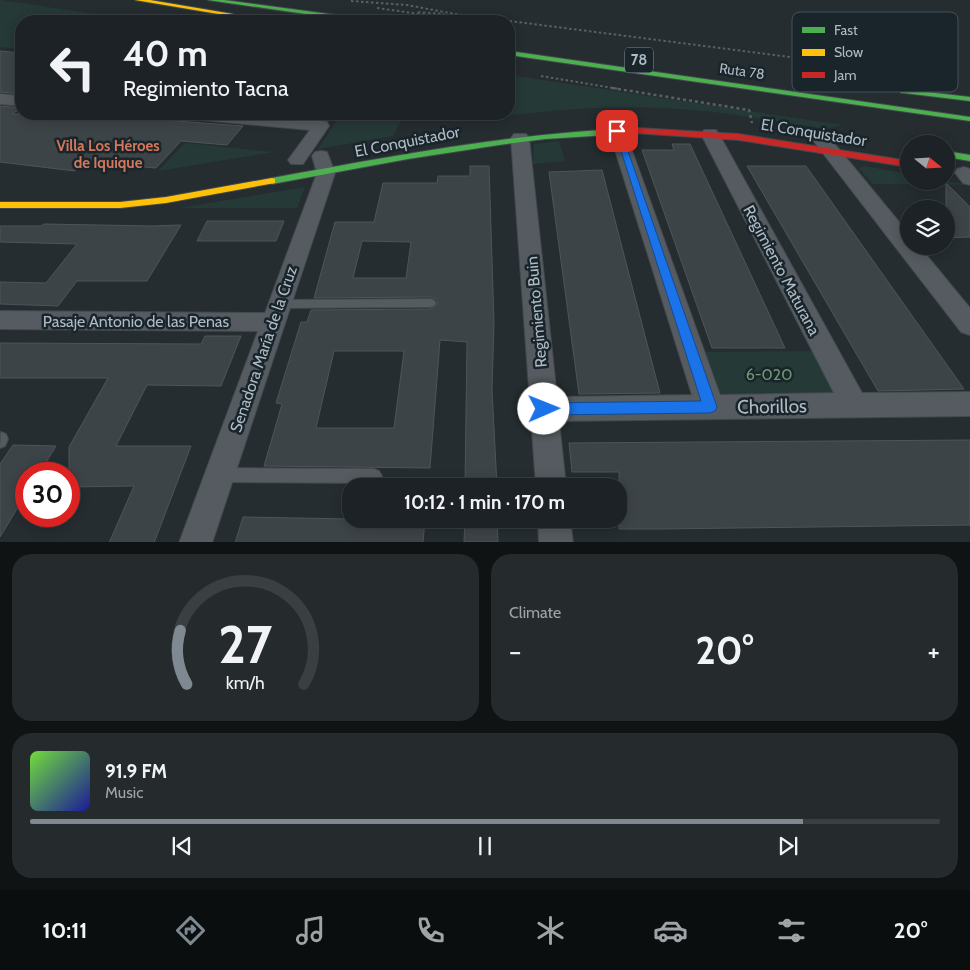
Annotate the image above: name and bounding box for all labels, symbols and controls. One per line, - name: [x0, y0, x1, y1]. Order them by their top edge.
- legend: [792, 12, 958, 92]
- text: Fast: [834, 21, 858, 39]
- text: 40 m: [123, 32, 208, 75]
- icon: left: [40, 35, 105, 100]
- text: Slow: [834, 43, 863, 61]
- road number: 78: [625, 48, 653, 72]
- street label: Ruta 78: [718, 59, 766, 83]
- text: Jam: [833, 66, 856, 84]
- text: Regimiento Tacna: [123, 75, 289, 102]
- pin: [596, 110, 638, 152]
- street label: El Conquistador: [760, 115, 869, 150]
- icon: arrive: [603, 117, 631, 145]
- street label: El Conquistador: [353, 122, 462, 161]
- north arrow: [900, 135, 955, 190]
- map controls: [900, 135, 955, 255]
- district label: Villa Los Héroes de Iquique: [56, 137, 160, 172]
- button: layers: [900, 200, 955, 255]
- street label: Regimiento Maturana: [739, 202, 824, 339]
- street label: Regimiento Buin: [522, 256, 551, 368]
- street label: Senadora María de la Cruz: [226, 263, 301, 435]
- street label: Pasaje Antonio de las Penas: [43, 312, 230, 331]
- park label: 6-020: [746, 365, 792, 384]
- position arrow: [517, 382, 569, 434]
- street label: Chorillos: [737, 394, 807, 419]
- speed limit sign: 30: [15, 462, 80, 527]
- text: 10:12 · 1 min · 170 m: [404, 491, 565, 514]
- text: Climate: [509, 603, 561, 622]
- text: 27: [218, 613, 273, 676]
- text: 20°: [696, 627, 753, 674]
- text: −: [509, 634, 521, 668]
- text: +: [928, 634, 940, 668]
- text: km/h: [226, 672, 265, 693]
- text: 91.9 FM: [105, 760, 167, 783]
- text: Music: [105, 783, 143, 802]
- icon: previous: [168, 832, 196, 860]
- icon: pause: [471, 832, 499, 860]
- icon: next: [774, 832, 802, 860]
- icon: directions: [173, 913, 208, 948]
- icon: music: [293, 913, 328, 948]
- icon: phone: [413, 913, 448, 948]
- icon: climate: [533, 913, 568, 948]
- icon: car: [653, 913, 688, 948]
- icon: filters: [774, 913, 809, 948]
- text: 10:11: [43, 917, 87, 944]
- text: 20°: [894, 917, 927, 944]

